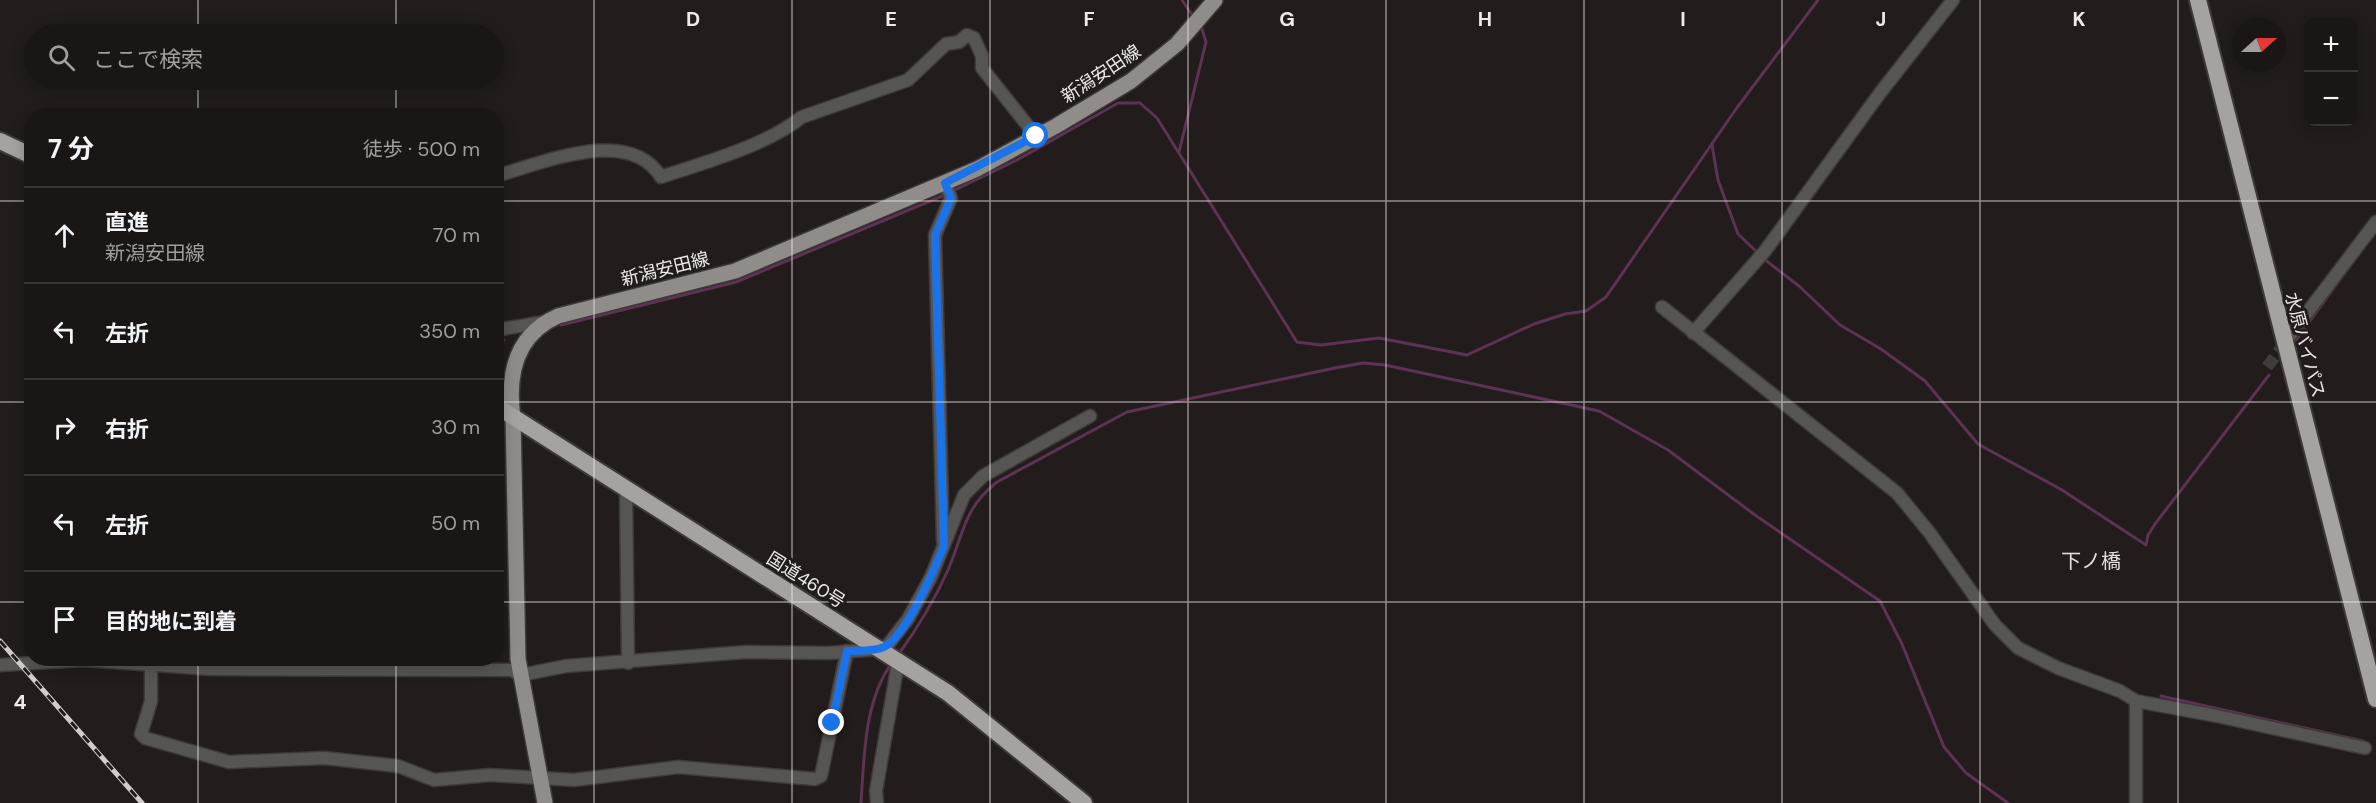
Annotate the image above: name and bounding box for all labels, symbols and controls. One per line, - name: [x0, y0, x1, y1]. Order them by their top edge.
- text: D: [686, 6, 700, 32]
- text: E: [885, 6, 897, 32]
- text: F: [1083, 6, 1095, 32]
- text: G: [1279, 6, 1295, 32]
- text: H: [1478, 6, 1492, 32]
- text: I: [1680, 6, 1686, 32]
- text: J: [1876, 6, 1886, 32]
- text: K: [2072, 6, 2086, 32]
- north arrow: [2232, 18, 2286, 72]
- map controls: [2304, 18, 2358, 126]
- button: +: [2304, 18, 2358, 72]
- search box: [24, 24, 504, 90]
- street label: 新潟安田線: [1057, 39, 1145, 109]
- icon: search: [45, 41, 78, 74]
- text: ここで検索: [93, 45, 203, 74]
- button: −: [2304, 72, 2358, 126]
- route start: [1022, 122, 1048, 148]
- text: 7 分: [48, 132, 94, 166]
- text: 徒歩 · 500 m: [363, 136, 480, 162]
- text: 直進: [105, 208, 149, 237]
- icon: ahead: [48, 219, 81, 252]
- text: 70 m: [433, 222, 480, 248]
- text: 新潟安田線: [105, 240, 205, 266]
- street label: 新潟安田線: [618, 246, 712, 292]
- street label: 水原バイパス: [2279, 290, 2331, 400]
- icon: left: [48, 315, 81, 348]
- text: 350 m: [419, 318, 480, 344]
- text: 左折: [105, 319, 149, 348]
- icon: right: [48, 411, 81, 444]
- text: 30 m: [431, 414, 480, 440]
- text: 右折: [105, 415, 149, 444]
- icon: left: [48, 507, 81, 540]
- text: 50 m: [431, 510, 480, 536]
- text: 左折: [105, 511, 149, 540]
- street label: 国道460号: [762, 546, 850, 614]
- district label: 下ノ橋: [2061, 548, 2121, 574]
- icon: arrive: [48, 603, 81, 636]
- text: 目的地に到着: [105, 607, 237, 636]
- text: 4: [14, 689, 27, 715]
- route end: [818, 709, 844, 735]

